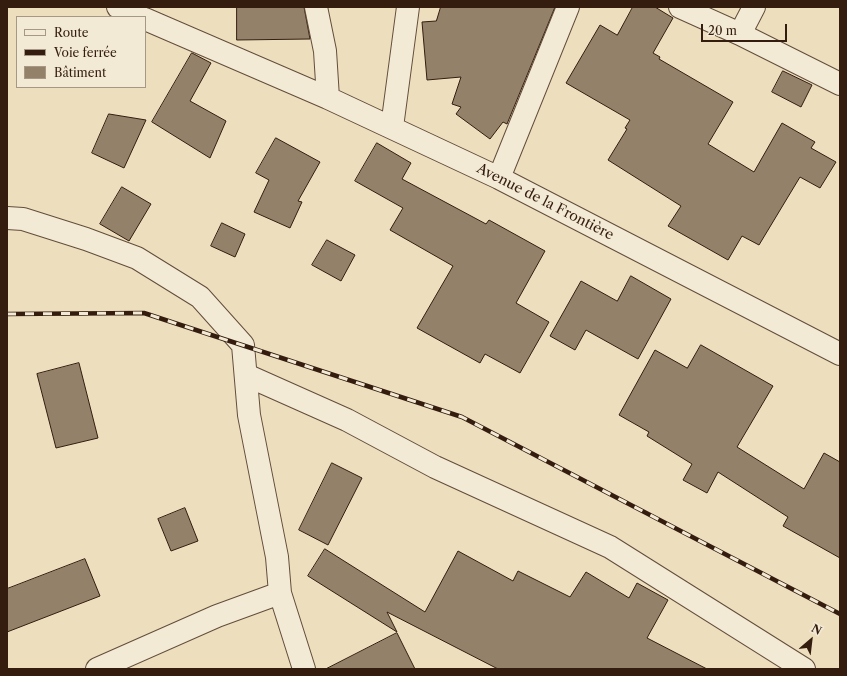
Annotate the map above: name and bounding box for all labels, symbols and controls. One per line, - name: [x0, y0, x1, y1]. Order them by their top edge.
- legend: [16, 16, 146, 88]
- scale bar: [703, 16, 789, 42]
- text: 20 m: [708, 23, 737, 38]
- text: Route: [54, 25, 88, 40]
- text: Voie ferrée: [54, 45, 117, 60]
- text: Bâtiment: [54, 65, 106, 80]
- street label: Avenue de la Frontière: [474, 160, 616, 244]
- north arrow: [791, 620, 831, 660]
- text: N: [809, 621, 824, 638]

